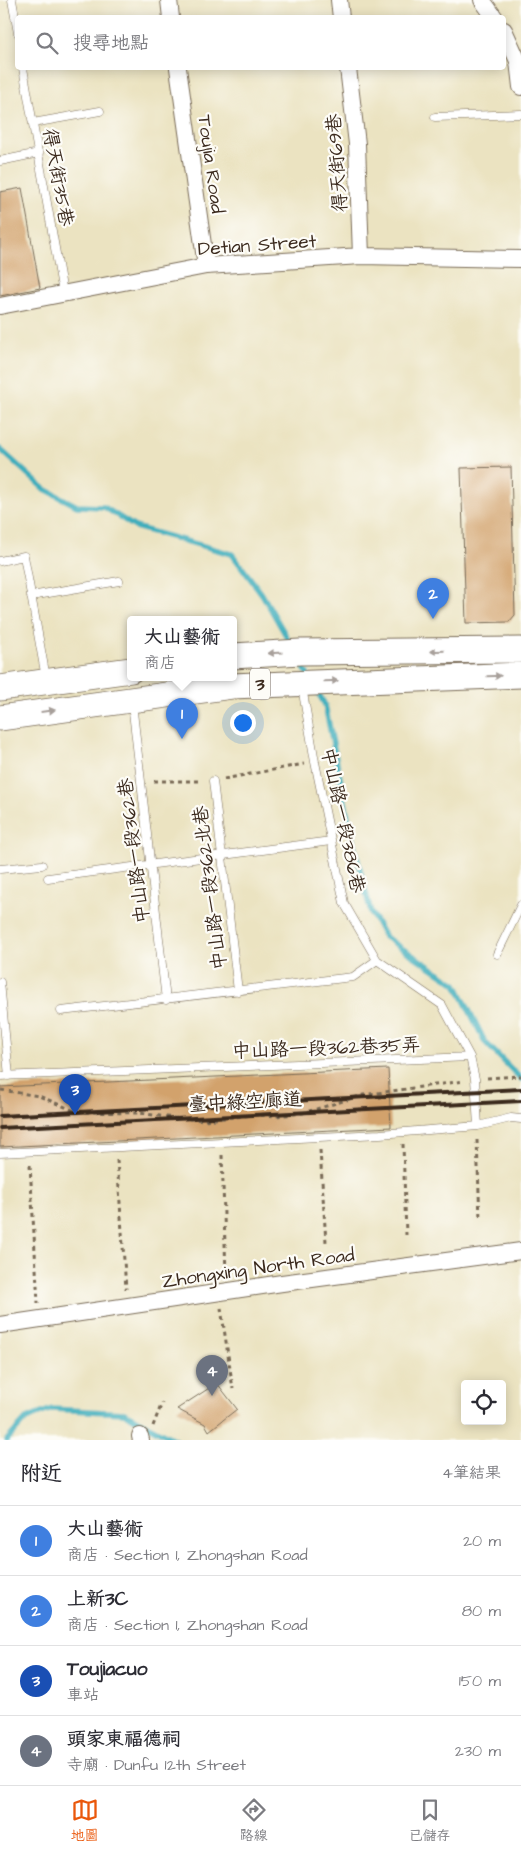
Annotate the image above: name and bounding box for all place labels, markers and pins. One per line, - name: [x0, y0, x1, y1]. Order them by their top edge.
- pin: 2: [417, 578, 449, 619]
- pin: 1: [166, 698, 198, 739]
- pin: 3: [59, 1074, 91, 1115]
- pin: 4: [196, 1355, 228, 1396]

